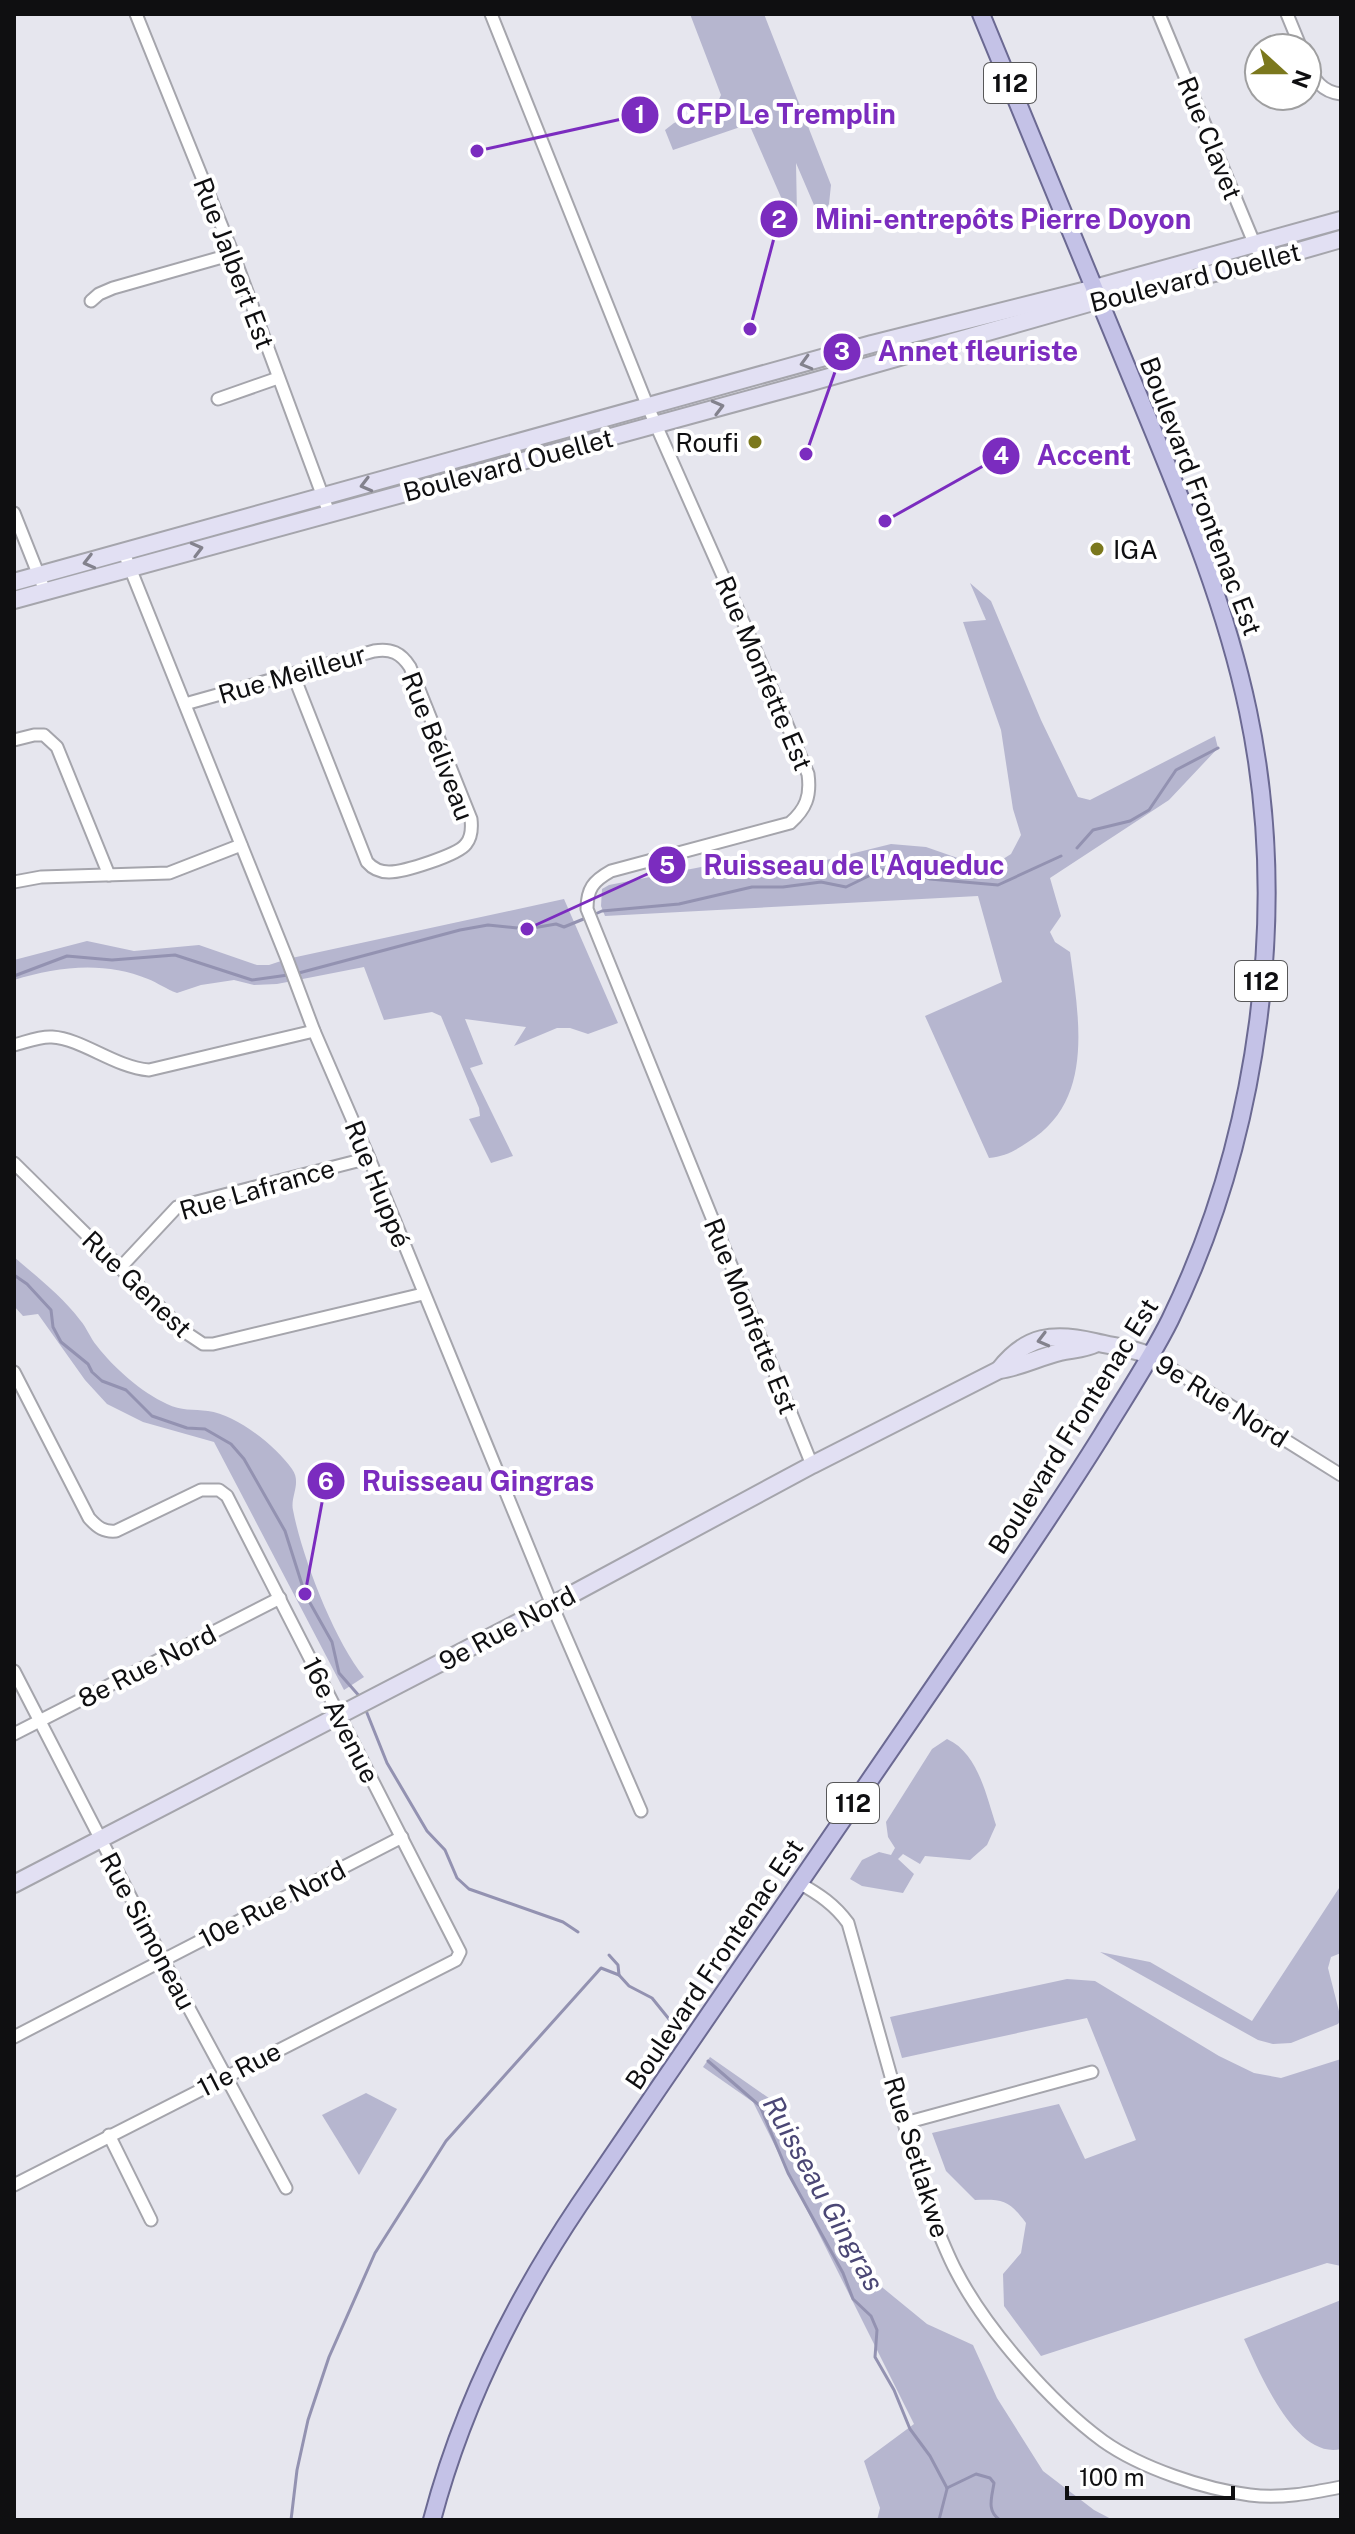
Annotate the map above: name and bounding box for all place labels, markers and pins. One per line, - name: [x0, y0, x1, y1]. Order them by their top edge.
- callout: CFP Le Tremplin: [620, 89, 912, 141]
- callout: Mini-entrepôts Pierre Doyon: [759, 193, 1207, 245]
- callout: Annet fleuriste: [822, 326, 1095, 378]
- place label: Roufi: [675, 427, 739, 458]
- callout: Accent: [981, 430, 1147, 482]
- marker: Roufi: [746, 433, 764, 451]
- place label: IGA: [1113, 534, 1158, 565]
- marker: IGA: [1088, 540, 1106, 558]
- callout: Ruisseau de l'Aqueduc: [647, 839, 1020, 891]
- callout: Ruisseau Gingras: [306, 1455, 611, 1507]

